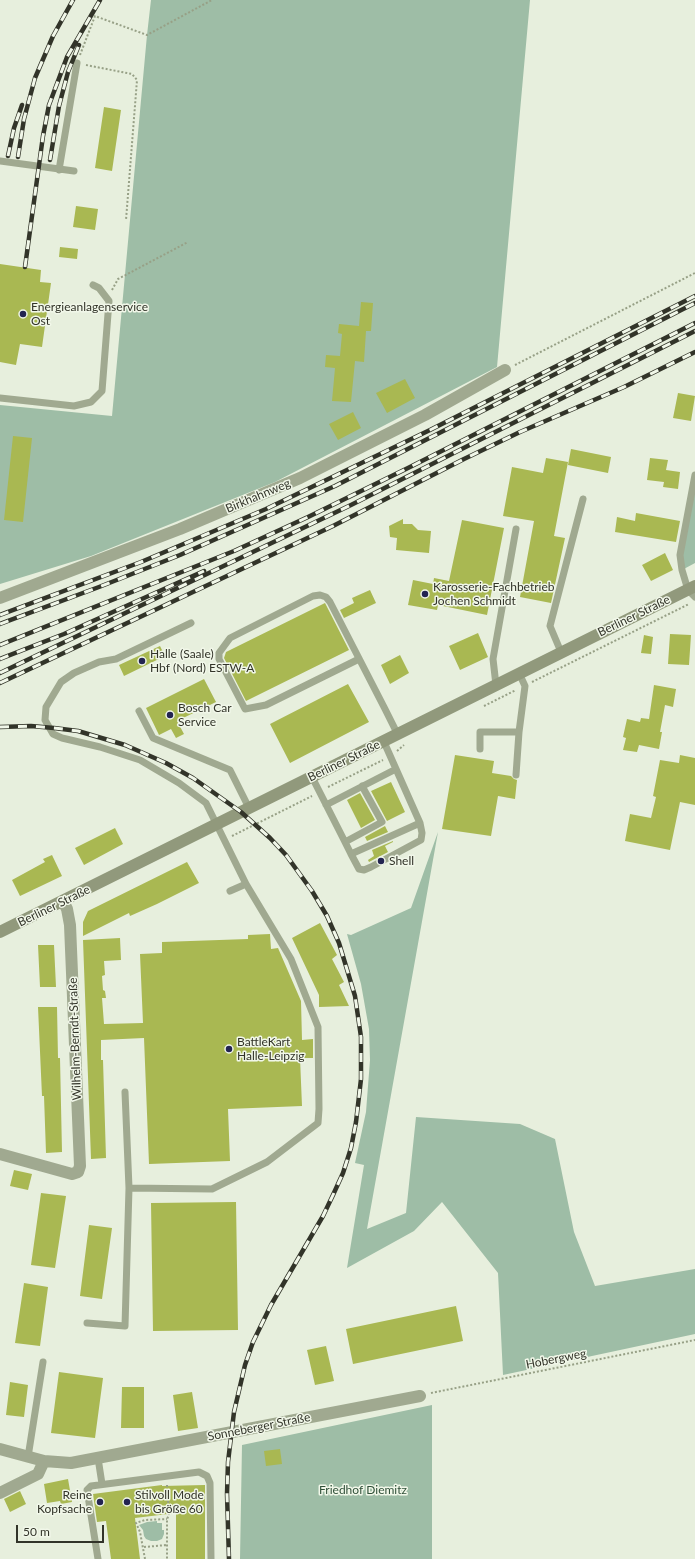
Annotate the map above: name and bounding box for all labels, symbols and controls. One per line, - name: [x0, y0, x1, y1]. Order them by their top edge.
- place label: Energieanlagenservice Ost: [31, 300, 148, 328]
- marker: Energieanlagenservice Ost: [18, 309, 28, 319]
- street label: Birkhahnweg: [223, 476, 293, 516]
- place label: Karosserie-Fachbetrieb Jochen Schmidt: [433, 580, 555, 608]
- marker: Karosserie-Fachbetrieb Jochen Schmidt: [420, 589, 430, 599]
- street label: Berliner Straße: [596, 592, 672, 640]
- place label: Halle (Saale) Hbf (Nord) ESTW-A: [150, 647, 254, 675]
- marker: Halle (Saale) Hbf (Nord) ESTW-A: [137, 656, 147, 666]
- place label: Bosch Car Service: [178, 701, 232, 729]
- marker: Bosch Car Service: [165, 710, 175, 720]
- street label: Berliner Straße: [306, 737, 382, 785]
- place label: Shell: [389, 854, 414, 868]
- marker: Shell: [376, 856, 386, 866]
- street label: Berliner Straße: [16, 882, 92, 930]
- street label: Wilhelm-Berndt-Straße: [66, 977, 84, 1101]
- place label: BattleKart Halle-Leipzig: [237, 1035, 305, 1063]
- marker: BattleKart Halle-Leipzig: [224, 1044, 234, 1054]
- street label: Hobergweg: [525, 1346, 587, 1372]
- street label: Sonneberger Straße: [206, 1410, 312, 1444]
- park label: Friedhof Diemitz: [319, 1483, 407, 1497]
- place label: Reine Kopfsache: [37, 1488, 92, 1516]
- place label: Stilvoll Mode bis Größe 60: [135, 1488, 204, 1516]
- marker: Reine Kopfsache: [95, 1497, 105, 1507]
- marker: Stilvoll Mode bis Größe 60: [122, 1497, 132, 1507]
- scale bar: [18, 1517, 106, 1543]
- text: 50 m: [23, 1524, 50, 1539]

